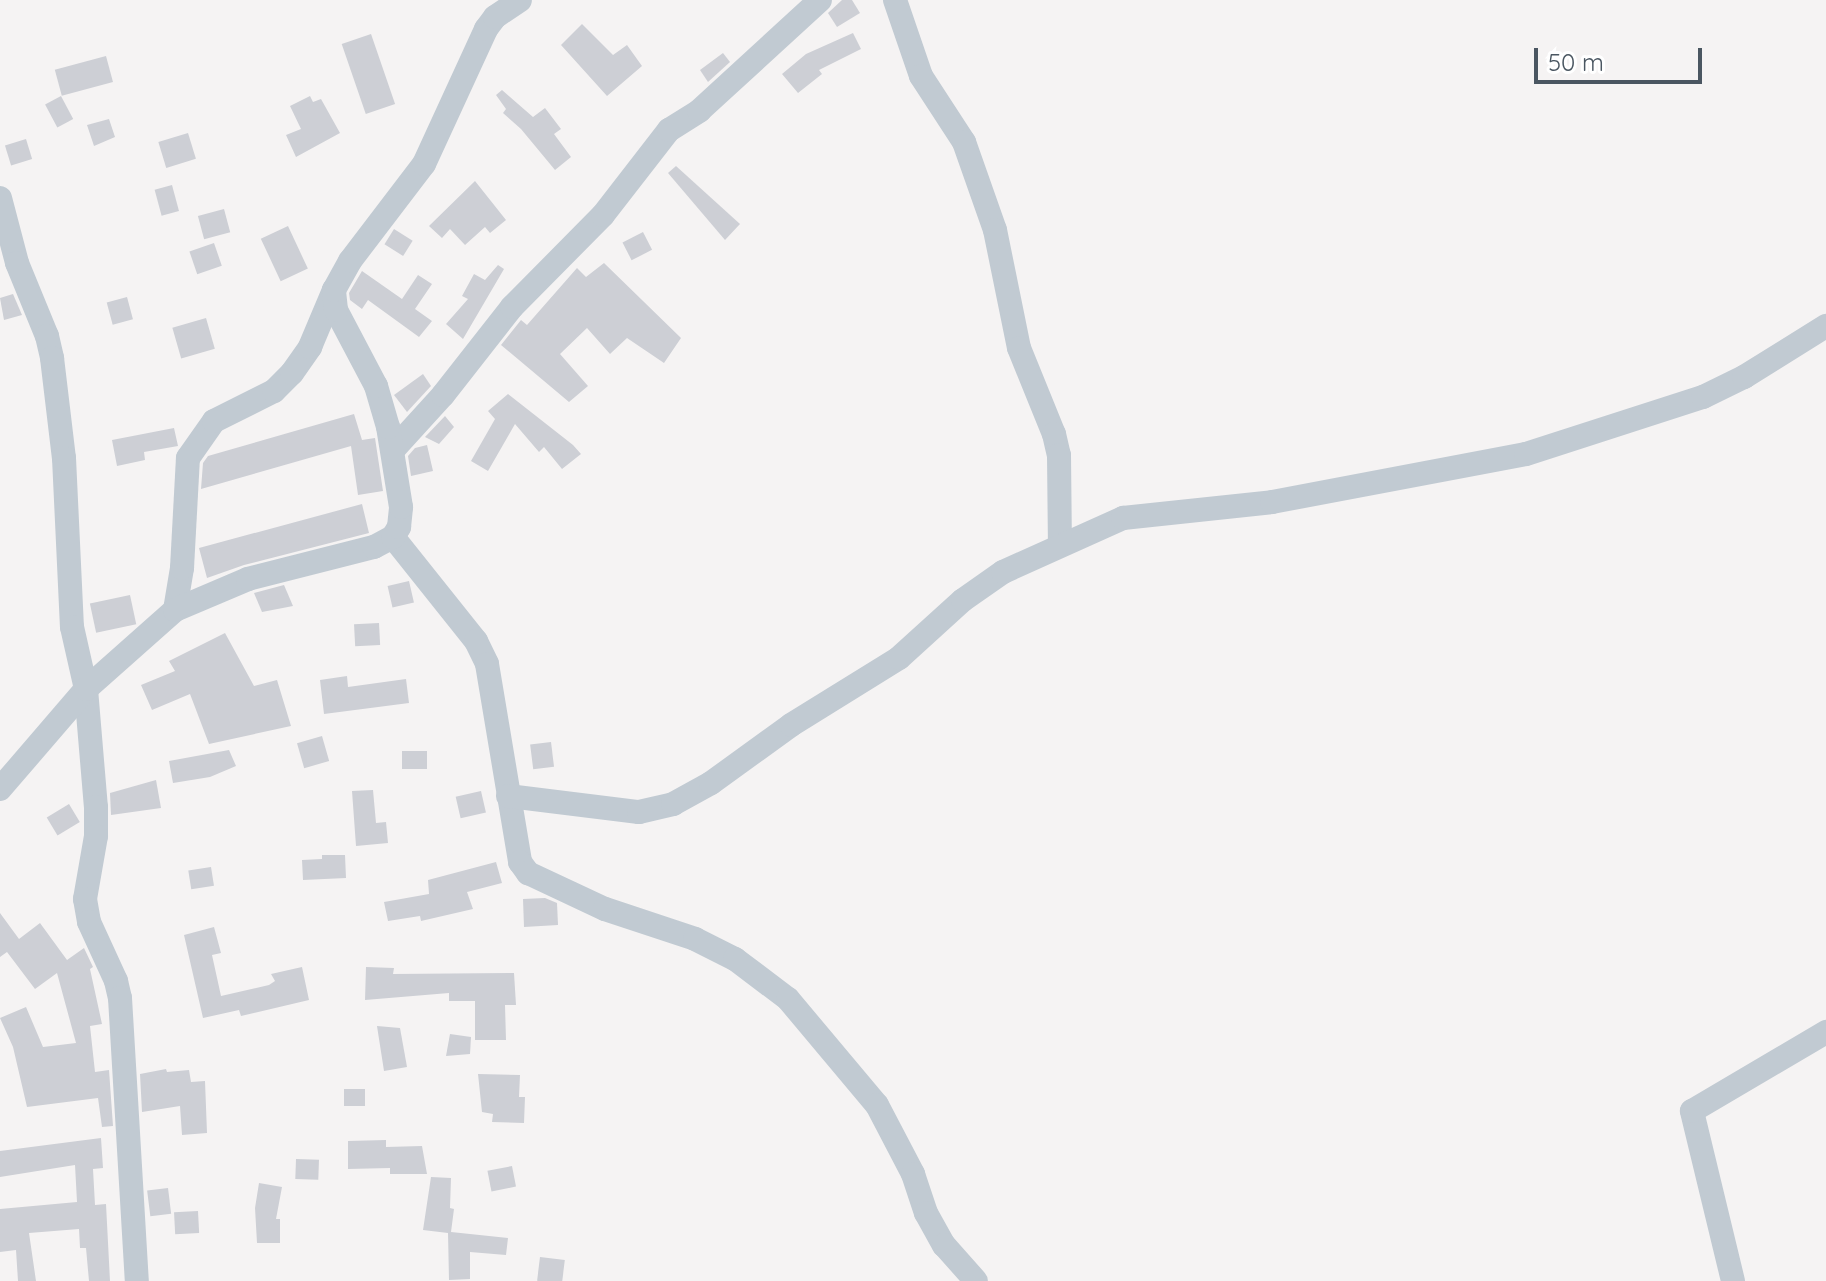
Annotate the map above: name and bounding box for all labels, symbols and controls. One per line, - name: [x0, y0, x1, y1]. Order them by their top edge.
- scale bar: [1538, 32, 1706, 82]
- text: 50 m: [1548, 47, 1604, 77]

